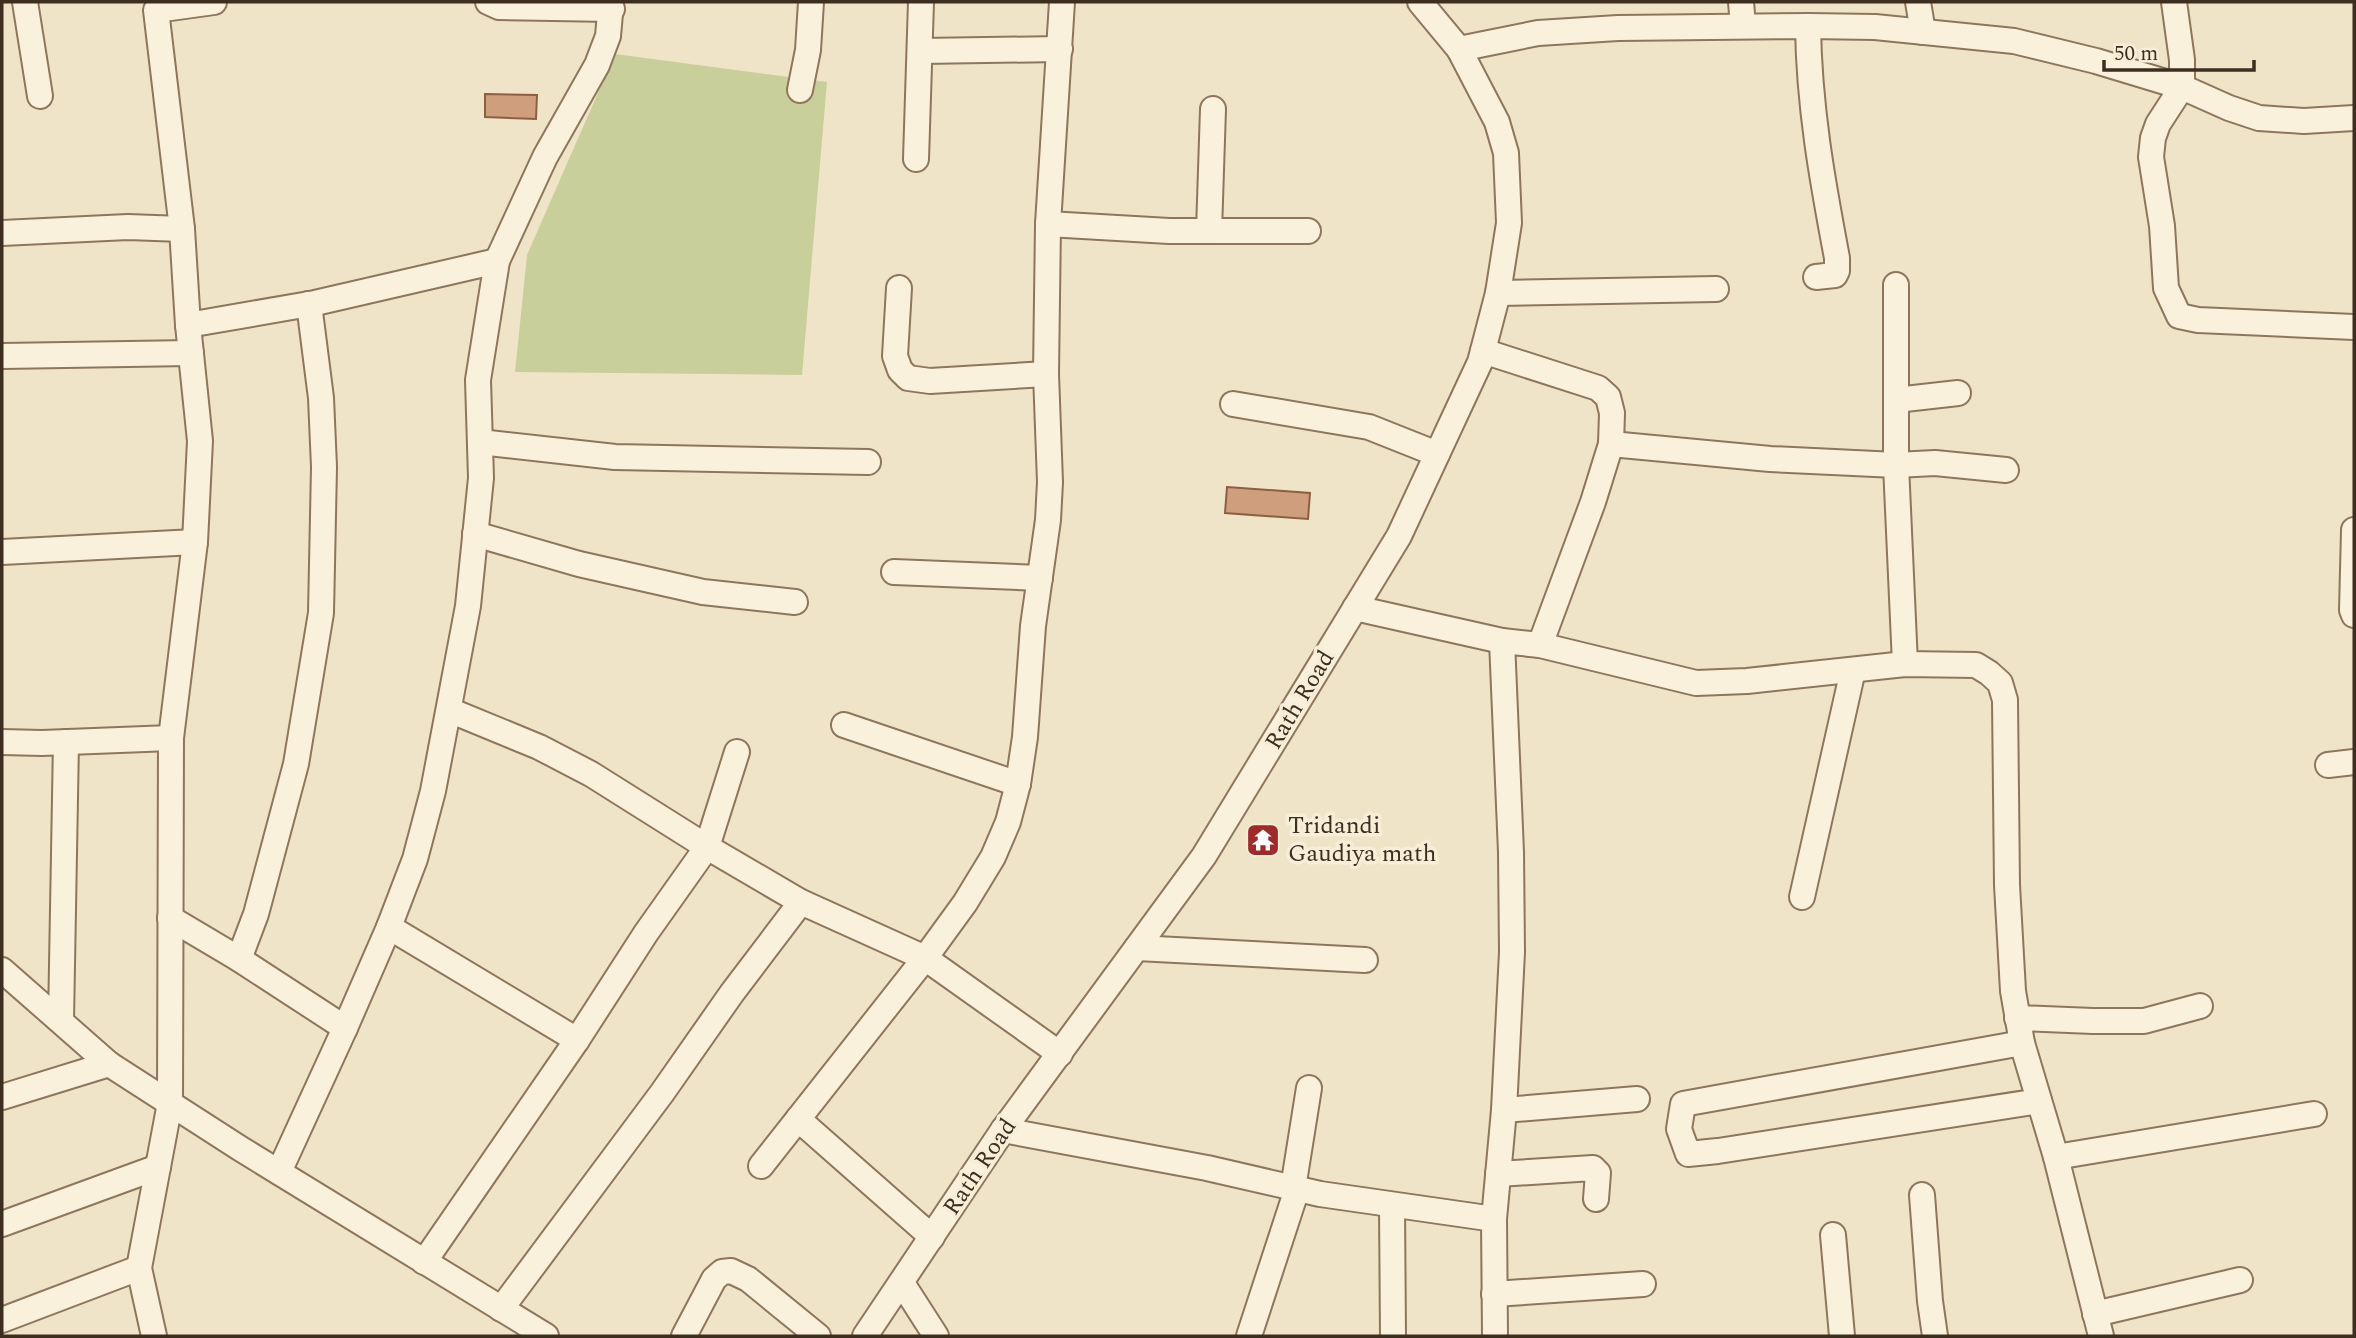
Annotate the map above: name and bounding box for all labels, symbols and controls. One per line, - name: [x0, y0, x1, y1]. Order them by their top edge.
- scale bar: [2104, 28, 2254, 72]
- text: 50 m: [2114, 38, 2158, 70]
- street label: Rath Road: [1256, 643, 1344, 757]
- place label: Tridandi Gaudiya math: [1288, 808, 1437, 872]
- temple icon: Tridandi Gaudiya math: [1244, 821, 1282, 859]
- street label: Rath Road: [934, 1111, 1026, 1223]

